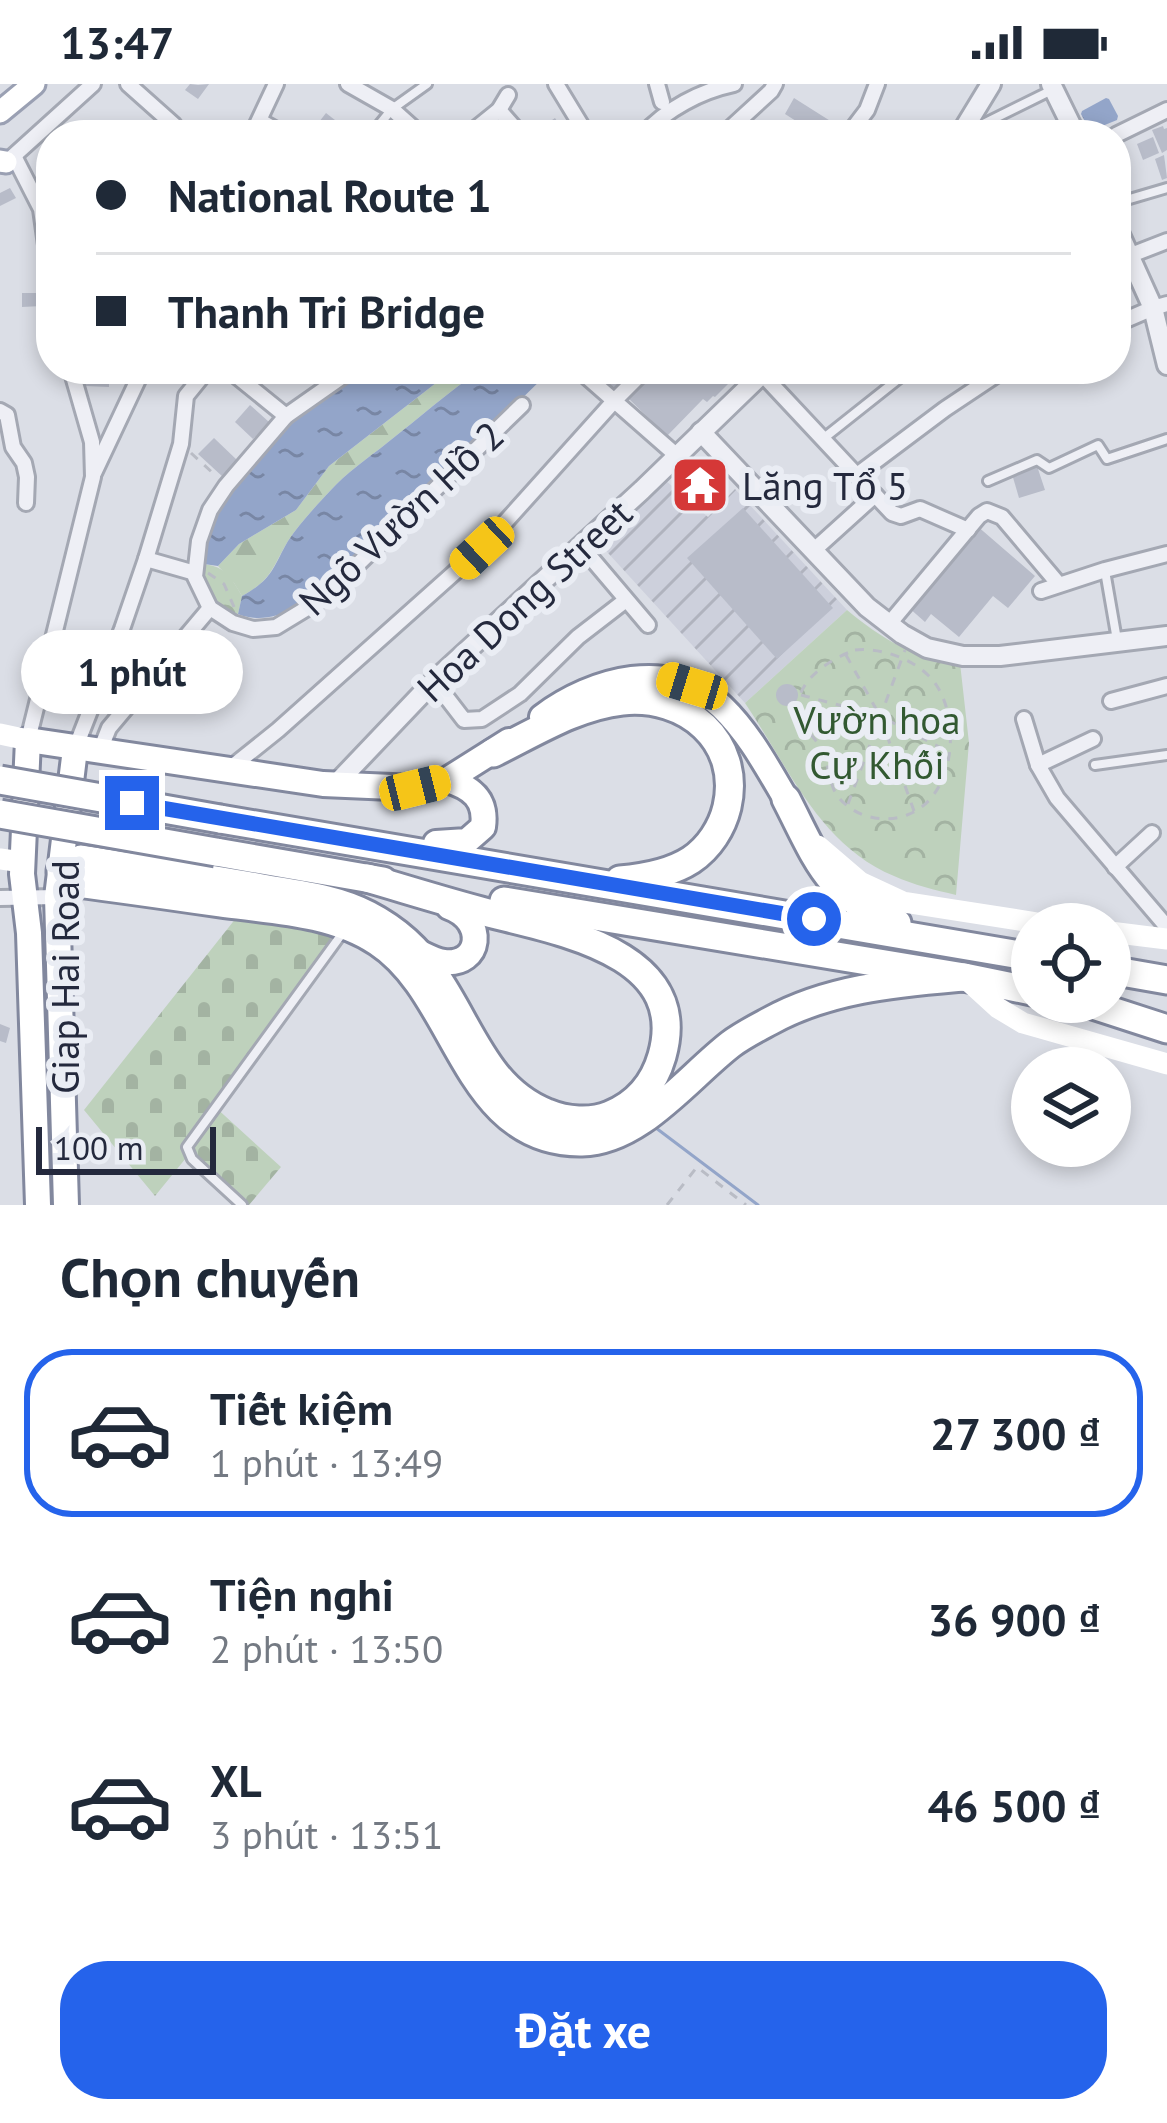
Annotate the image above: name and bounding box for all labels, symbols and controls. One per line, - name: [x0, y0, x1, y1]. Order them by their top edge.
- text: 13:47: [60, 13, 174, 71]
- text: National Route 1: [168, 166, 492, 224]
- text: Thanh Tri Bridge: [168, 282, 485, 340]
- street label: Ngõ Vườn Hồ 2: [288, 410, 514, 626]
- temple icon: Lăng Tổ 5: [669, 454, 731, 516]
- place label: Lăng Tổ 5: [742, 460, 908, 511]
- street label: Hoa Dong Street: [406, 487, 642, 713]
- car: [443, 510, 521, 586]
- callout: 1 phút: [21, 629, 243, 713]
- text: 1 phút: [78, 646, 186, 697]
- car: [652, 658, 732, 714]
- park label: Vườn hoa Cự Khối: [792, 694, 961, 790]
- car: [376, 762, 454, 814]
- route end: [105, 776, 159, 830]
- street label: Giap Hai Road: [39, 860, 90, 1094]
- route start: [787, 892, 841, 946]
- map controls: [1011, 903, 1131, 1167]
- button: locate: [1011, 903, 1131, 1023]
- button: layers: [1011, 1047, 1131, 1167]
- scale bar: [36, 1121, 216, 1174]
- text: 100 m: [54, 1126, 144, 1169]
- text: Chọn chuyến: [60, 1242, 360, 1312]
- icon: car: [66, 1379, 174, 1487]
- text: Tiết kiệm: [210, 1379, 393, 1437]
- text: 27 300 ₫: [930, 1404, 1101, 1462]
- text: 1 phút · 13:49: [210, 1437, 443, 1488]
- icon: car: [66, 1565, 174, 1673]
- text: Tiện nghi: [210, 1565, 394, 1623]
- text: 36 900 ₫: [928, 1590, 1101, 1648]
- text: 2 phút · 13:50: [210, 1623, 443, 1674]
- icon: car: [66, 1751, 174, 1859]
- text: XL: [210, 1751, 262, 1809]
- text: 46 500 ₫: [928, 1776, 1101, 1834]
- text: 3 phút · 13:51: [210, 1809, 443, 1860]
- button: Đặt xe: [60, 1961, 1107, 2099]

